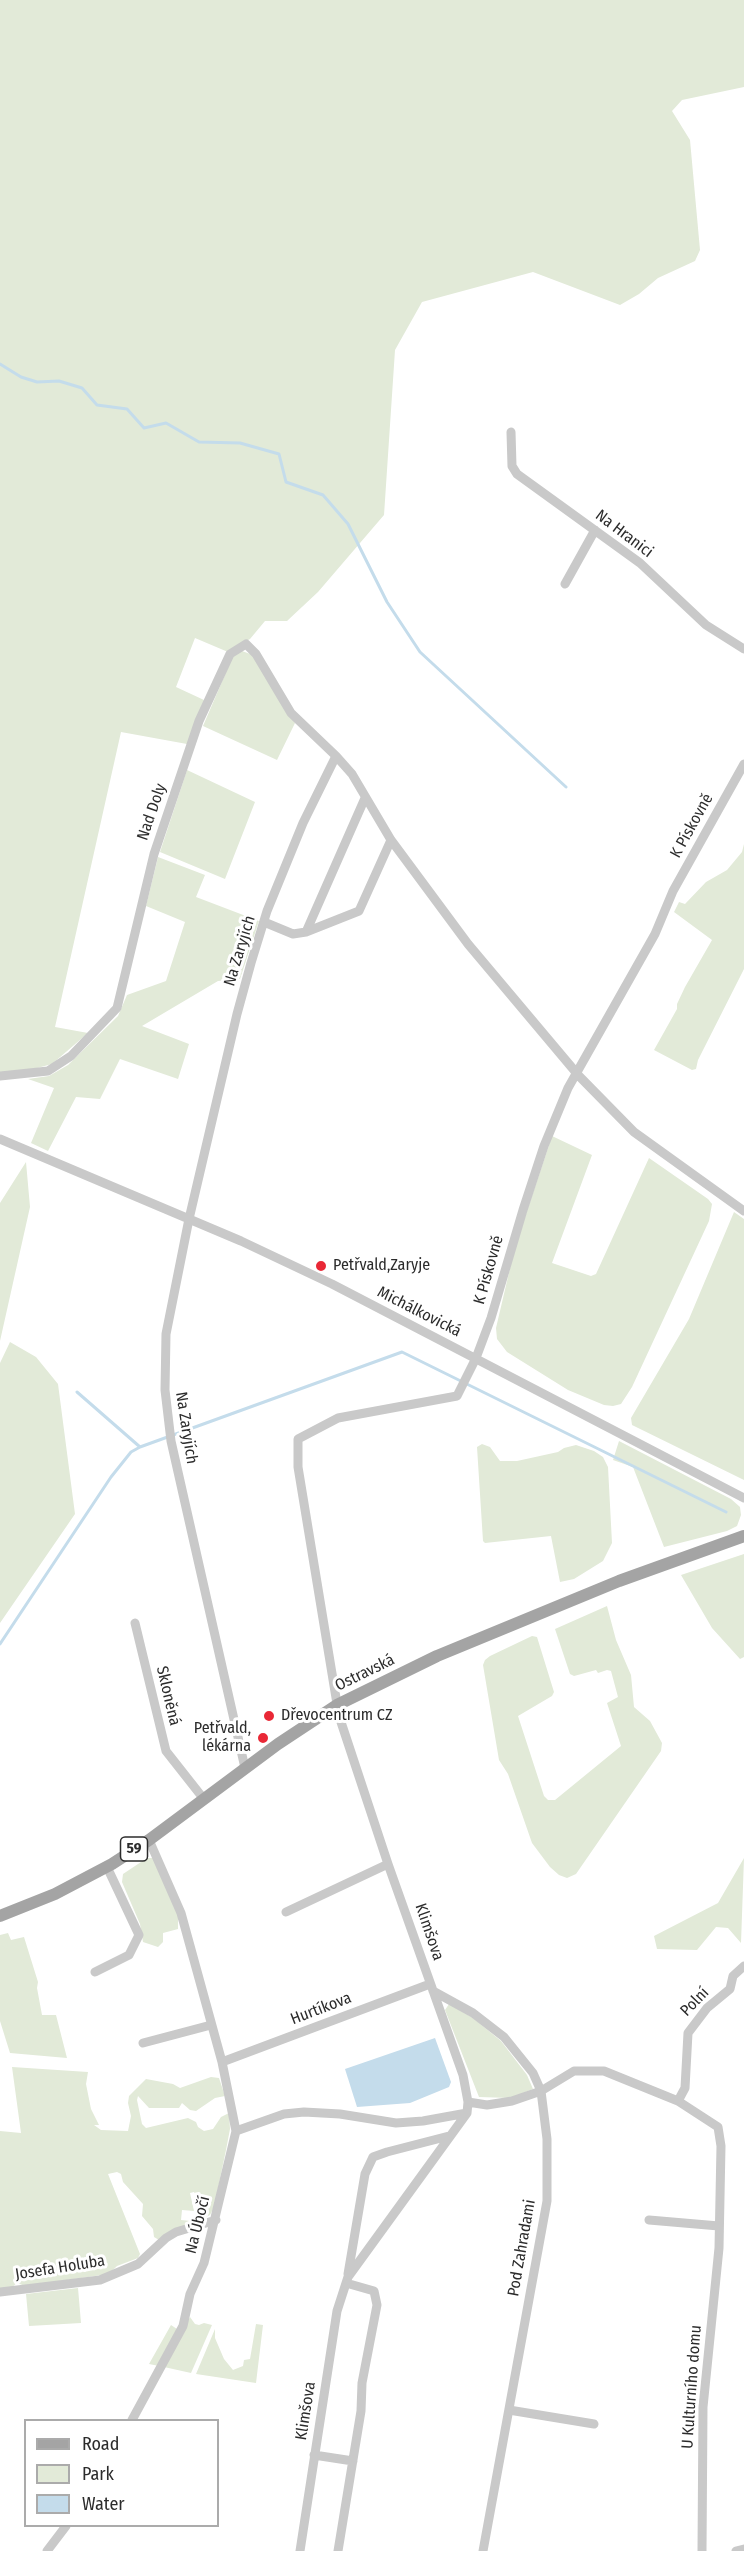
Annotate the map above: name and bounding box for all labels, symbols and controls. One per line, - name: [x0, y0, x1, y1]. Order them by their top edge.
- street label: Na Hranici: [591, 506, 657, 562]
- street label: Nad Doly: [133, 781, 171, 843]
- street label: K Pískovně: [666, 790, 718, 862]
- street label: Na Zaryjích: [220, 913, 260, 989]
- street label: K Pískovně: [470, 1233, 508, 1307]
- place label: Petřvald,Zaryje: [333, 1256, 430, 1276]
- marker: Petřvald,Zaryje: [314, 1259, 328, 1273]
- street label: Michálkovická: [374, 1283, 464, 1341]
- street label: Na Zaryjích: [171, 1391, 201, 1465]
- street label: Ostravská: [332, 1650, 398, 1696]
- street label: Skloněná: [152, 1664, 184, 1728]
- place label: Dřevocentrum CZ: [281, 1706, 392, 1726]
- marker: Dřevocentrum CZ: [262, 1709, 276, 1723]
- place label: Petřvald, lékárna: [194, 1719, 251, 1757]
- marker: Petřvald, lékárna: [256, 1731, 270, 1745]
- road number: 59: [120, 1837, 148, 1861]
- street label: Klimšova: [410, 1901, 448, 1963]
- street label: Polní: [677, 1983, 713, 2021]
- street label: Hurtíkova: [288, 1989, 354, 2029]
- street label: Na Úbočí: [182, 2194, 214, 2256]
- street label: Pod Zahradami: [504, 2198, 540, 2298]
- street label: Josefa Holuba: [14, 2251, 106, 2285]
- street label: U Kulturního domu: [678, 2324, 706, 2450]
- street label: Klimšova: [292, 2380, 320, 2442]
- legend: [24, 2419, 219, 2527]
- text: Road: [82, 2433, 119, 2455]
- text: Park: [82, 2463, 114, 2485]
- text: Water: [82, 2493, 125, 2515]

